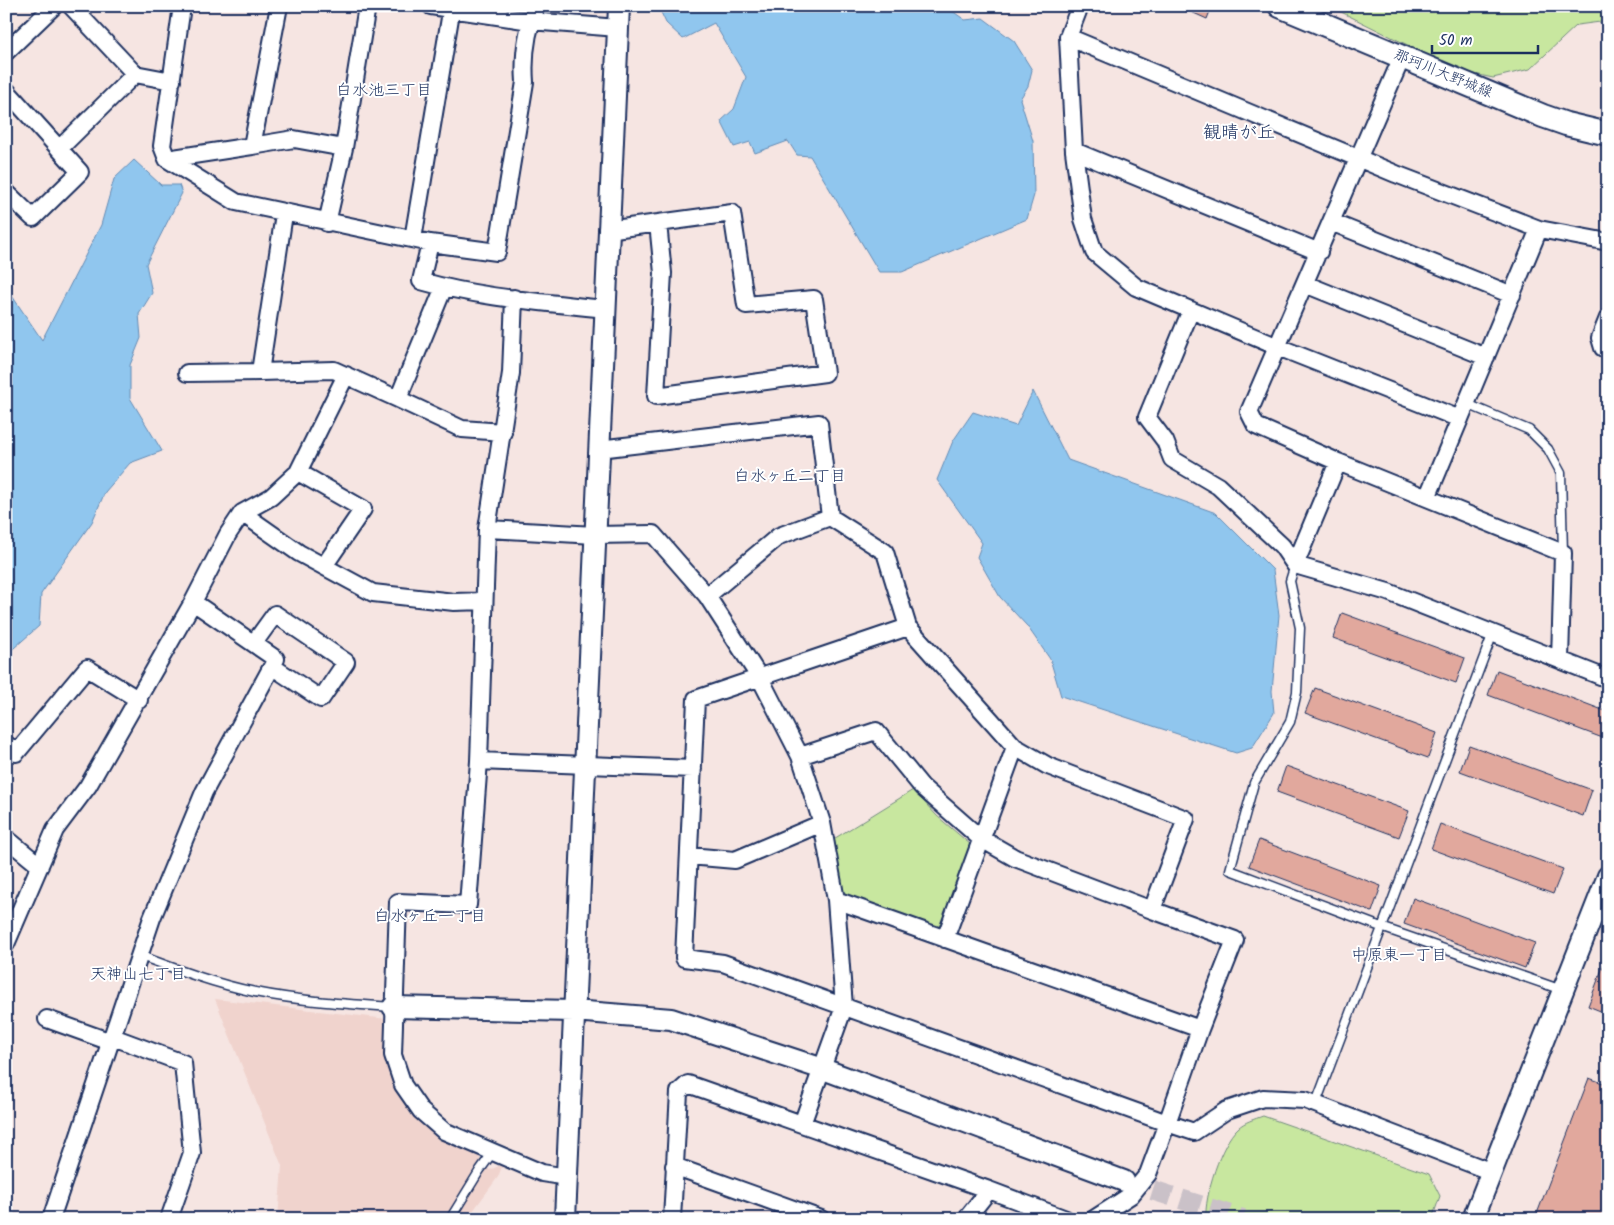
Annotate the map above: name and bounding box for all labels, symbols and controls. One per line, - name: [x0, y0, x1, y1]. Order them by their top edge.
- scale bar: [1432, 22, 1538, 54]
- text: 50 m: [1439, 29, 1473, 53]
- street label: 那珂川大野城線: [1390, 43, 1496, 105]
- district label: 白水池三丁目: [336, 78, 432, 103]
- district label: 観晴が丘: [1203, 119, 1275, 148]
- district label: 白水ヶ丘二丁目: [734, 464, 846, 489]
- district label: 白水ヶ丘一丁目: [374, 904, 486, 929]
- district label: 中原東一丁目: [1351, 943, 1447, 968]
- district label: 天神山七丁目: [90, 962, 186, 987]

